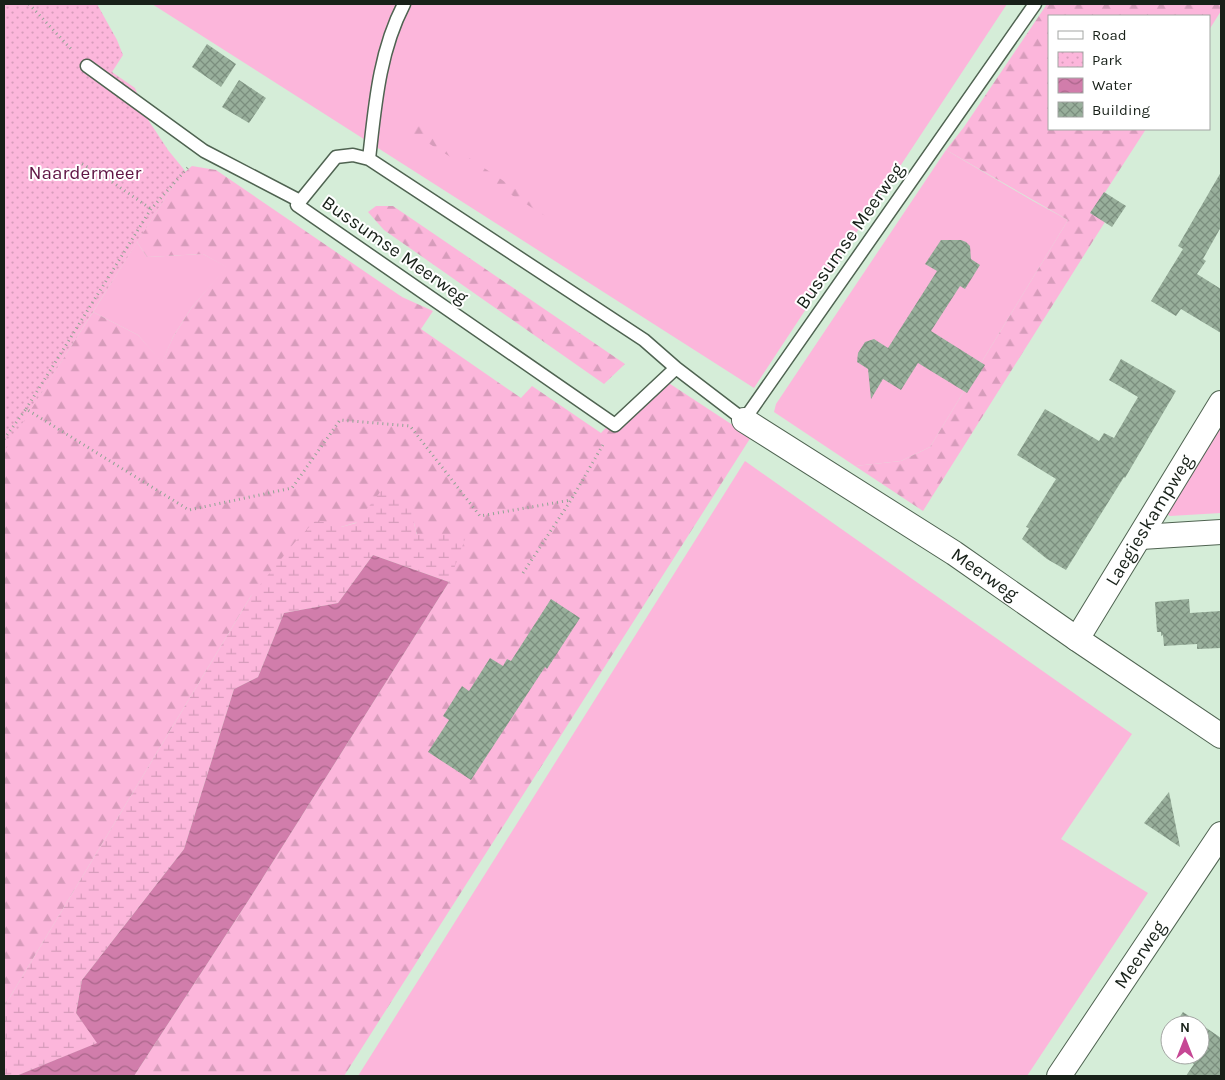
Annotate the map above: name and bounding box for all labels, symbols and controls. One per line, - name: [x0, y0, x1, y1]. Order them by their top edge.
- legend: [1048, 15, 1210, 130]
- text: Road: [1092, 26, 1127, 44]
- text: Park: [1092, 51, 1122, 69]
- text: Water: [1092, 76, 1133, 94]
- text: Building: [1092, 101, 1150, 119]
- street label: Bussumse Meerweg: [791, 158, 909, 313]
- park label: Naardermeer: [29, 162, 142, 184]
- street label: Bussumse Meerweg: [318, 191, 473, 309]
- street label: Laegieskampweg: [1101, 451, 1198, 590]
- street label: Meerweg: [947, 543, 1023, 606]
- street label: Meerweg: [1110, 916, 1171, 993]
- north arrow: [1160, 1015, 1210, 1065]
- text: N: [1180, 1019, 1190, 1036]

